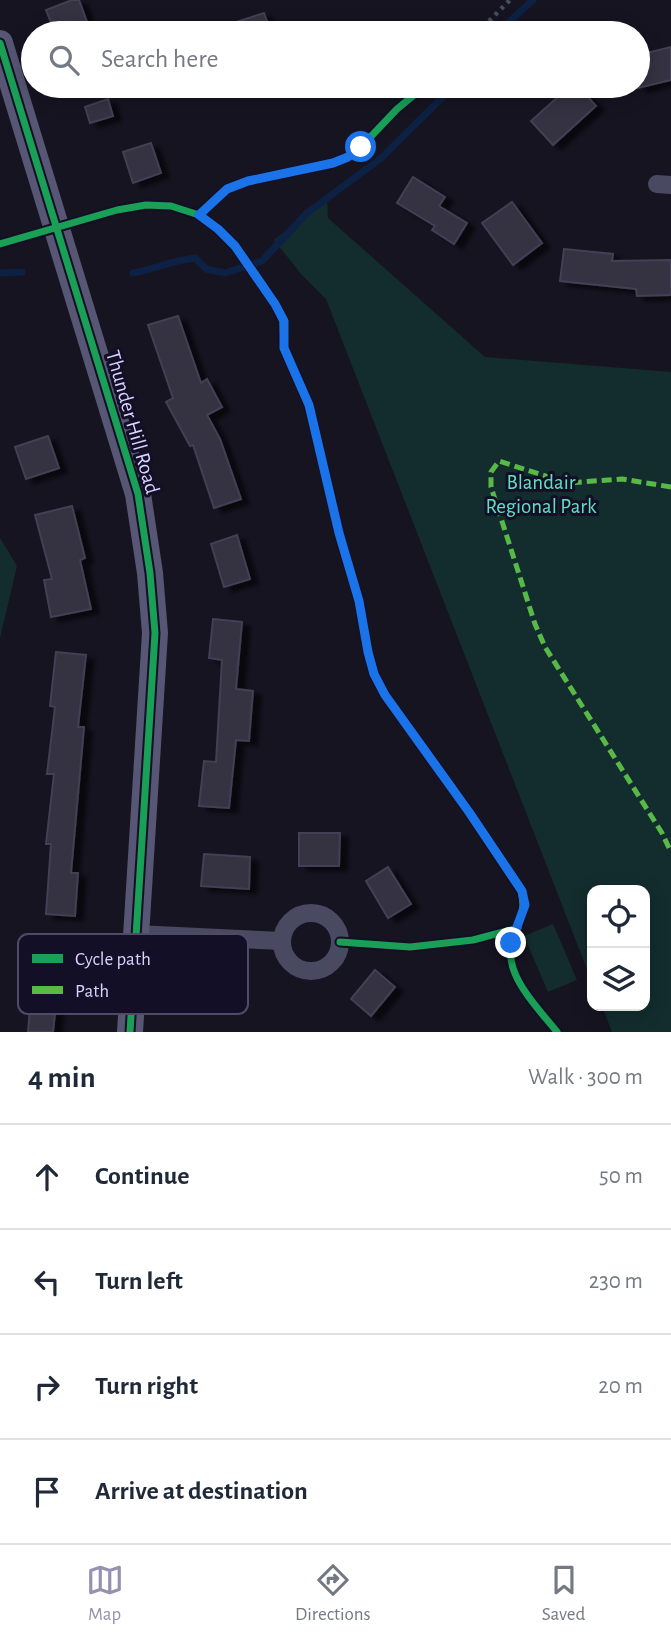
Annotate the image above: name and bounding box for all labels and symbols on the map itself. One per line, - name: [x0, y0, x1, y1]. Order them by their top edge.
- route start: [345, 131, 376, 162]
- street label: Thunder Hill Road: [102, 348, 163, 496]
- park label: Blandair Regional Park: [485, 472, 597, 517]
- route end: [495, 927, 526, 958]
- legend: [18, 934, 248, 1014]
- text: Cycle path: [75, 950, 151, 969]
- text: Path: [75, 982, 109, 1001]

